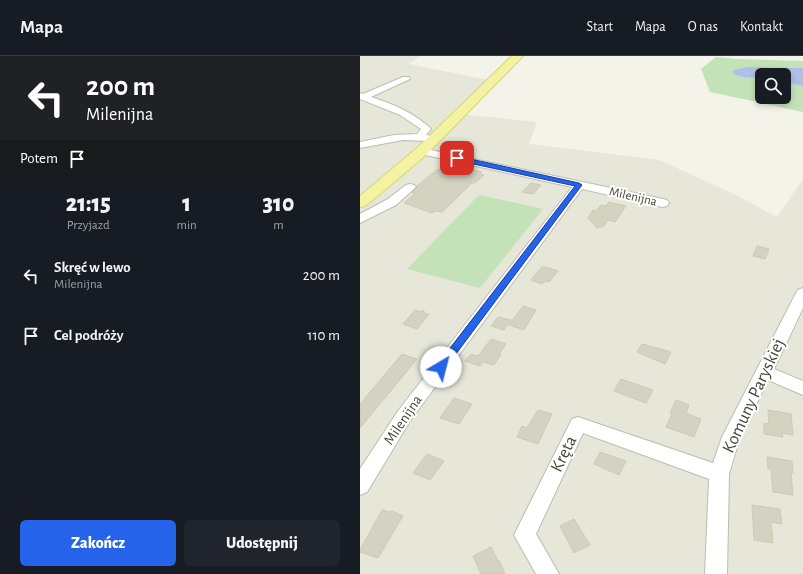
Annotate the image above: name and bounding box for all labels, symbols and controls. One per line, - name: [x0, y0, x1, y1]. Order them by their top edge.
- text: Mapa: [20, 18, 63, 37]
- text: Start: [586, 20, 613, 34]
- text: Mapa: [635, 20, 666, 34]
- text: O nas: [688, 20, 718, 34]
- text: Kontakt: [740, 20, 783, 34]
- map controls: [755, 68, 791, 104]
- button: search: [755, 68, 791, 104]
- icon: left: [20, 72, 72, 124]
- text: 200 m: [86, 73, 155, 101]
- text: Milenijna: [86, 106, 153, 124]
- pin: [440, 141, 474, 175]
- icon: arrive: [446, 147, 468, 169]
- icon: arrive: [66, 148, 88, 170]
- text: Potem: [20, 151, 58, 166]
- street label: Milenijna: [608, 185, 658, 209]
- text: 21:15: [66, 192, 111, 216]
- text: 1: [182, 192, 191, 216]
- text: 310: [262, 192, 294, 216]
- text: Przyjazd: [67, 219, 110, 232]
- text: min: [177, 219, 197, 232]
- text: m: [273, 219, 284, 232]
- text: Skręć w lewo: [54, 260, 131, 275]
- icon: left: [20, 265, 42, 287]
- text: 200 m: [303, 268, 340, 283]
- text: Milenijna: [54, 278, 103, 291]
- icon: arrive: [20, 325, 42, 347]
- text: Cel podróży: [54, 328, 123, 343]
- text: 110 m: [307, 328, 340, 343]
- street label: Komuny Paryskiej: [720, 336, 788, 456]
- position arrow: [420, 346, 462, 388]
- street label: Milenijna: [381, 392, 425, 447]
- street label: Kręta: [548, 433, 580, 475]
- button: Zakończ: [20, 520, 176, 566]
- button: Udostępnij: [184, 520, 340, 566]

